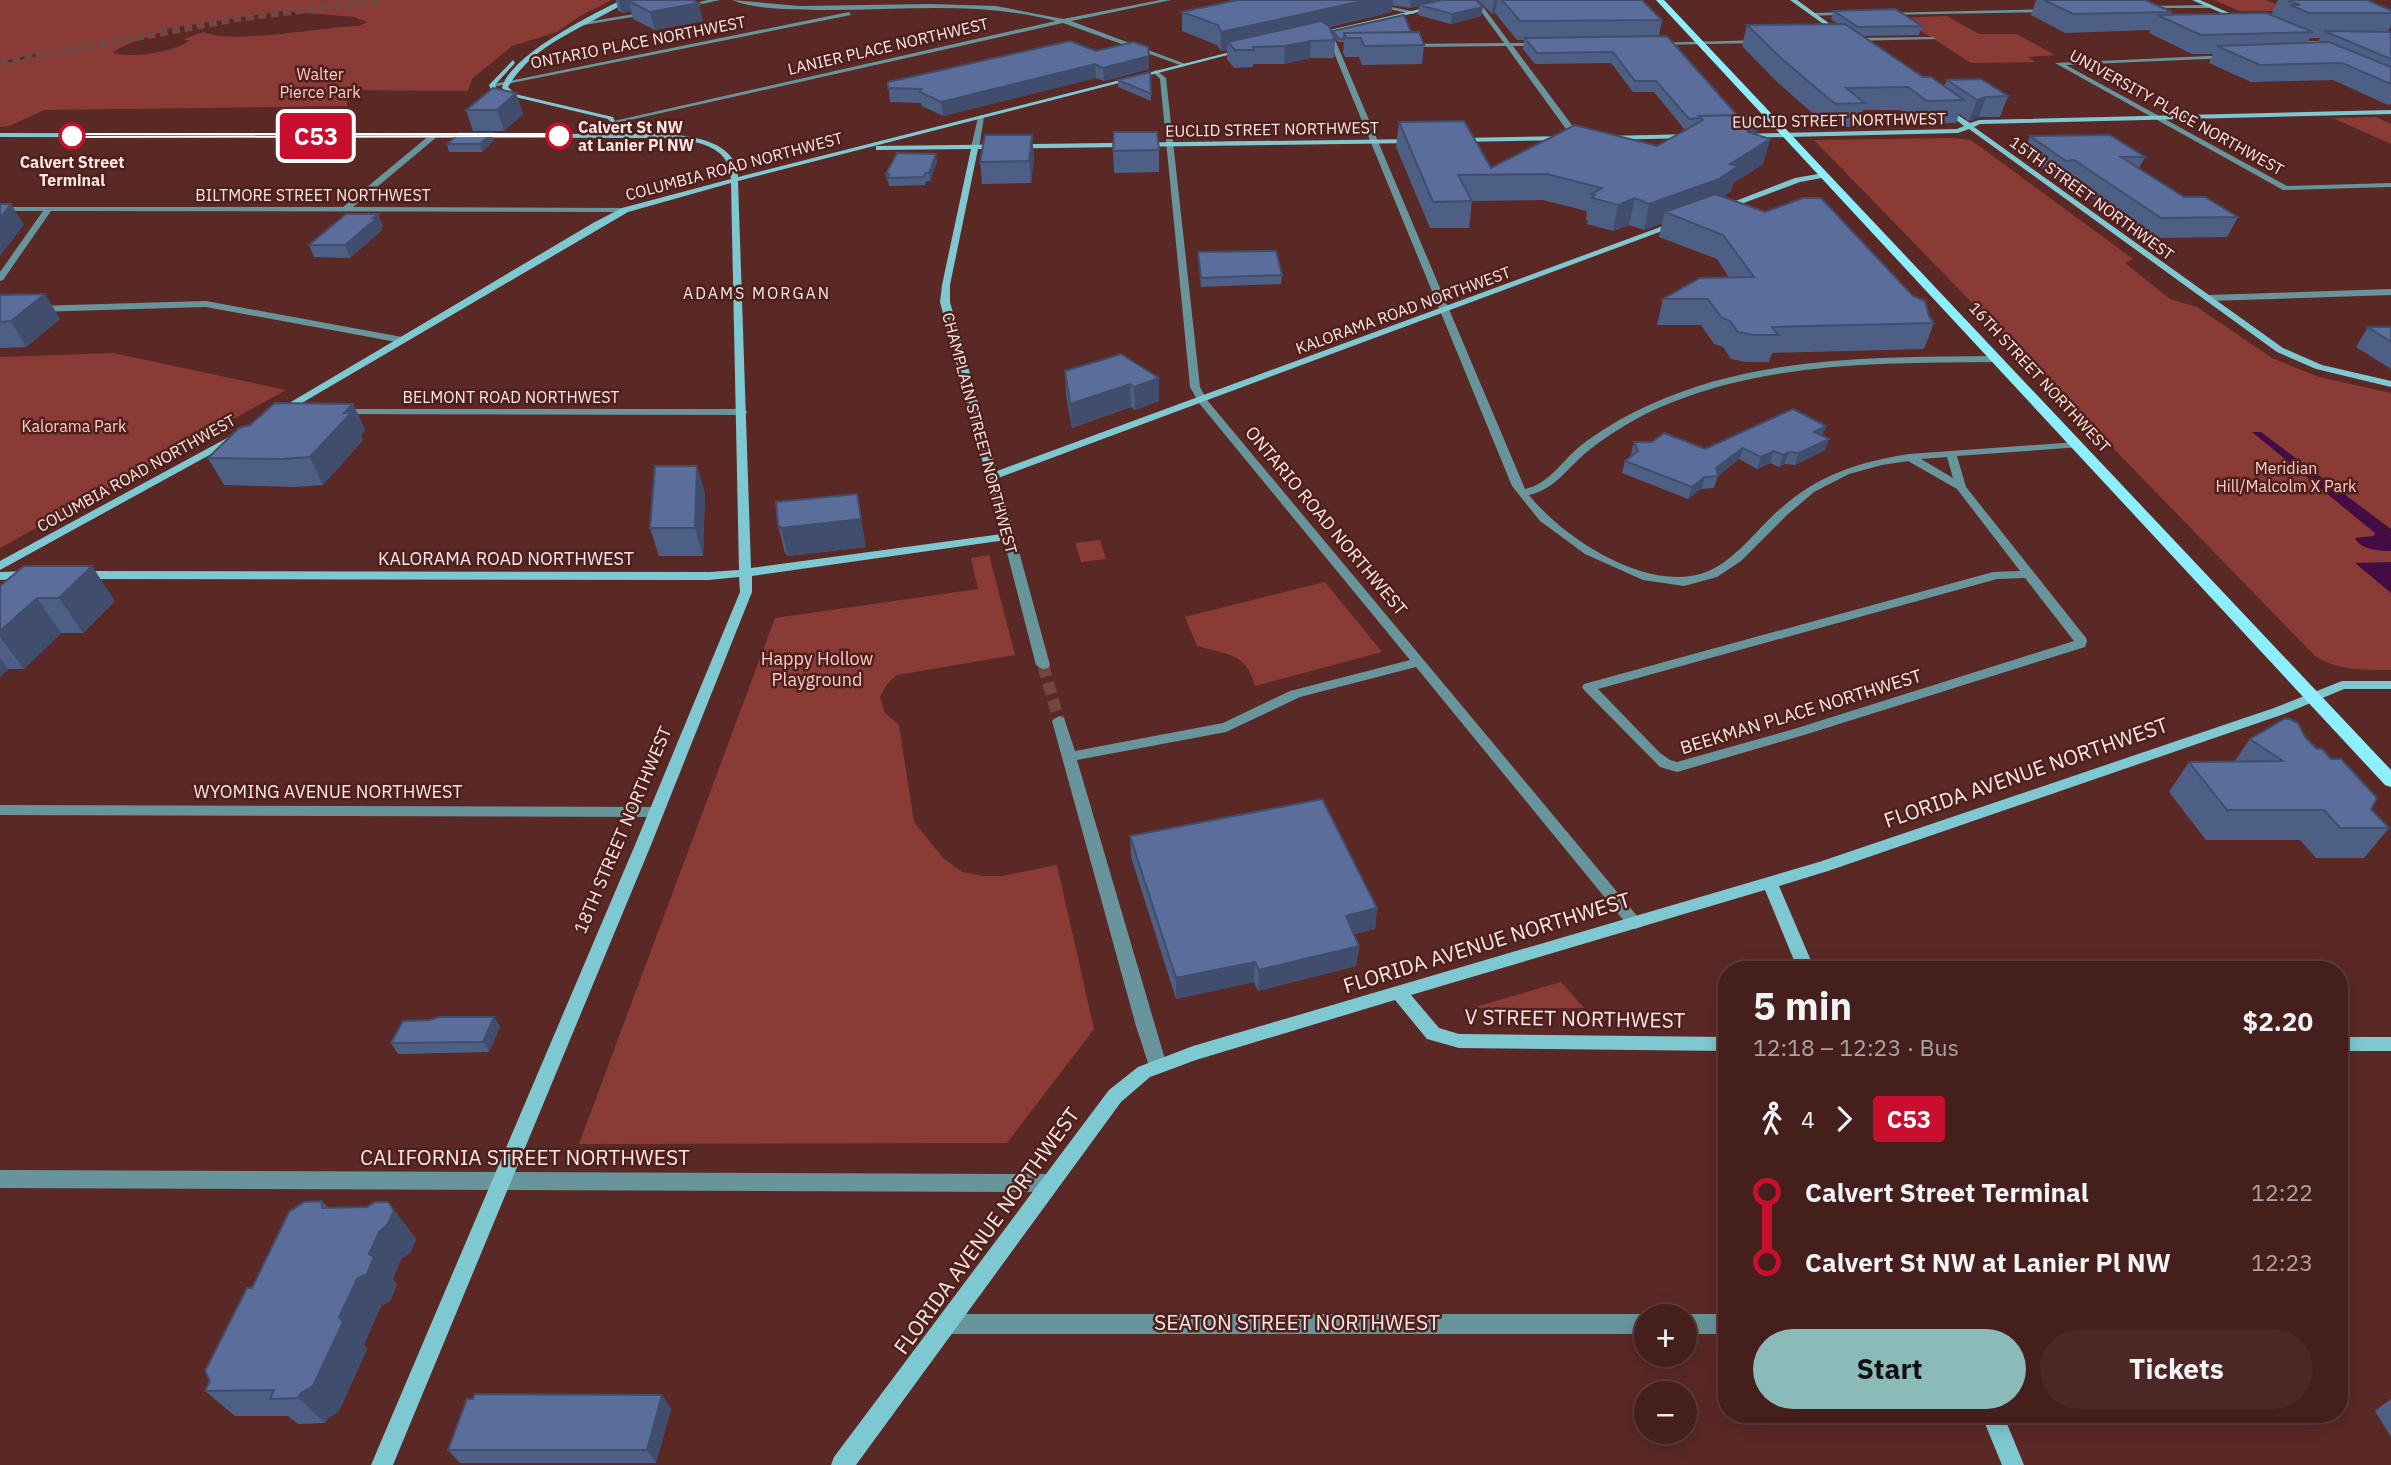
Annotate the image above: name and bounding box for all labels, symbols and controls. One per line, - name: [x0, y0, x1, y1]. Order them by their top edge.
- street label: ONTARIO PLACE NORTHWEST: [529, 11, 747, 73]
- street label: LANIER PLACE NORTHWEST: [786, 13, 990, 79]
- street label: UNIVERSITY PLACE NORTHWEST: [2066, 45, 2288, 179]
- park label: Walter Pierce Park: [279, 64, 361, 102]
- street label: EUCLID STREET NORTHWEST: [1732, 108, 1946, 132]
- line badge: C53: [276, 113, 356, 159]
- place label: Calvert St NW at Lanier Pl NW: [578, 117, 695, 155]
- street label: EUCLID STREET NORTHWEST: [1165, 117, 1379, 141]
- text: C53: [294, 120, 338, 152]
- marker: Calvert Street Terminal: [59, 123, 85, 149]
- marker: Calvert St NW at Lanier Pl NW: [546, 123, 572, 149]
- street label: COLUMBIA ROAD NORTHWEST: [623, 127, 845, 205]
- street label: 15TH STREET NORTHWEST: [2006, 132, 2178, 264]
- place label: Calvert Street Terminal: [20, 152, 124, 190]
- street label: BILTMORE STREET NORTHWEST: [195, 185, 431, 205]
- street label: KALORAMA ROAD NORTHWEST: [1293, 262, 1513, 358]
- district label: ADAMS MORGAN: [683, 283, 831, 303]
- street label: 16TH STREET NORTHWEST: [1965, 298, 2115, 456]
- street label: CHAMPLAIN STREET NORTHWEST: [938, 310, 1022, 556]
- street label: BELMONT ROAD NORTHWEST: [402, 387, 620, 407]
- street label: COLUMBIA ROAD NORTHWEST: [33, 410, 239, 536]
- park label: Kalorama Park: [22, 416, 127, 436]
- street label: ONTARIO ROAD NORTHWEST: [1240, 421, 1412, 620]
- park label: Meridian Hill/Malcolm X Park: [2216, 458, 2357, 496]
- street label: KALORAMA ROAD NORTHWEST: [378, 547, 634, 570]
- park label: Happy Hollow Playground: [761, 647, 874, 691]
- street label: BEEKMAN PLACE NORTHWEST: [1677, 664, 1924, 759]
- street label: FLORIDA AVENUE NORTHWEST: [1880, 710, 2172, 834]
- street label: 18TH STREET NORTHWEST: [568, 723, 677, 937]
- street label: WYOMING AVENUE NORTHWEST: [194, 780, 462, 803]
- street label: FLORIDA AVENUE NORTHWEST: [1340, 885, 1634, 999]
- text: 5 min: [1753, 981, 1852, 1030]
- street label: V STREET NORTHWEST: [1464, 1002, 1686, 1034]
- text: $2.20: [2243, 1004, 2313, 1038]
- text: 12:18 – 12:23 · Bus: [1753, 1032, 1959, 1062]
- icon: walk: [1753, 1100, 1791, 1138]
- icon: forward: [1825, 1100, 1863, 1138]
- street label: FLORIDA AVENUE NORTHWEST: [887, 1101, 1085, 1360]
- text: C53: [1887, 1103, 1931, 1135]
- text: 4: [1801, 1104, 1815, 1134]
- street label: CALIFORNIA STREET NORTHWEST: [360, 1143, 690, 1171]
- text: Calvert Street Terminal: [1805, 1175, 2089, 1209]
- text: 12:22: [2251, 1177, 2313, 1207]
- text: Calvert St NW at Lanier Pl NW: [1805, 1245, 2171, 1279]
- text: 12:23: [2251, 1247, 2313, 1277]
- map controls: [1634, 1304, 1697, 1444]
- button: +: [1634, 1304, 1697, 1367]
- street label: SEATON STREET NORTHWEST: [1154, 1308, 1440, 1336]
- button: Start: [1753, 1329, 2026, 1409]
- button: Tickets: [2040, 1329, 2313, 1409]
- button: −: [1634, 1381, 1697, 1444]

